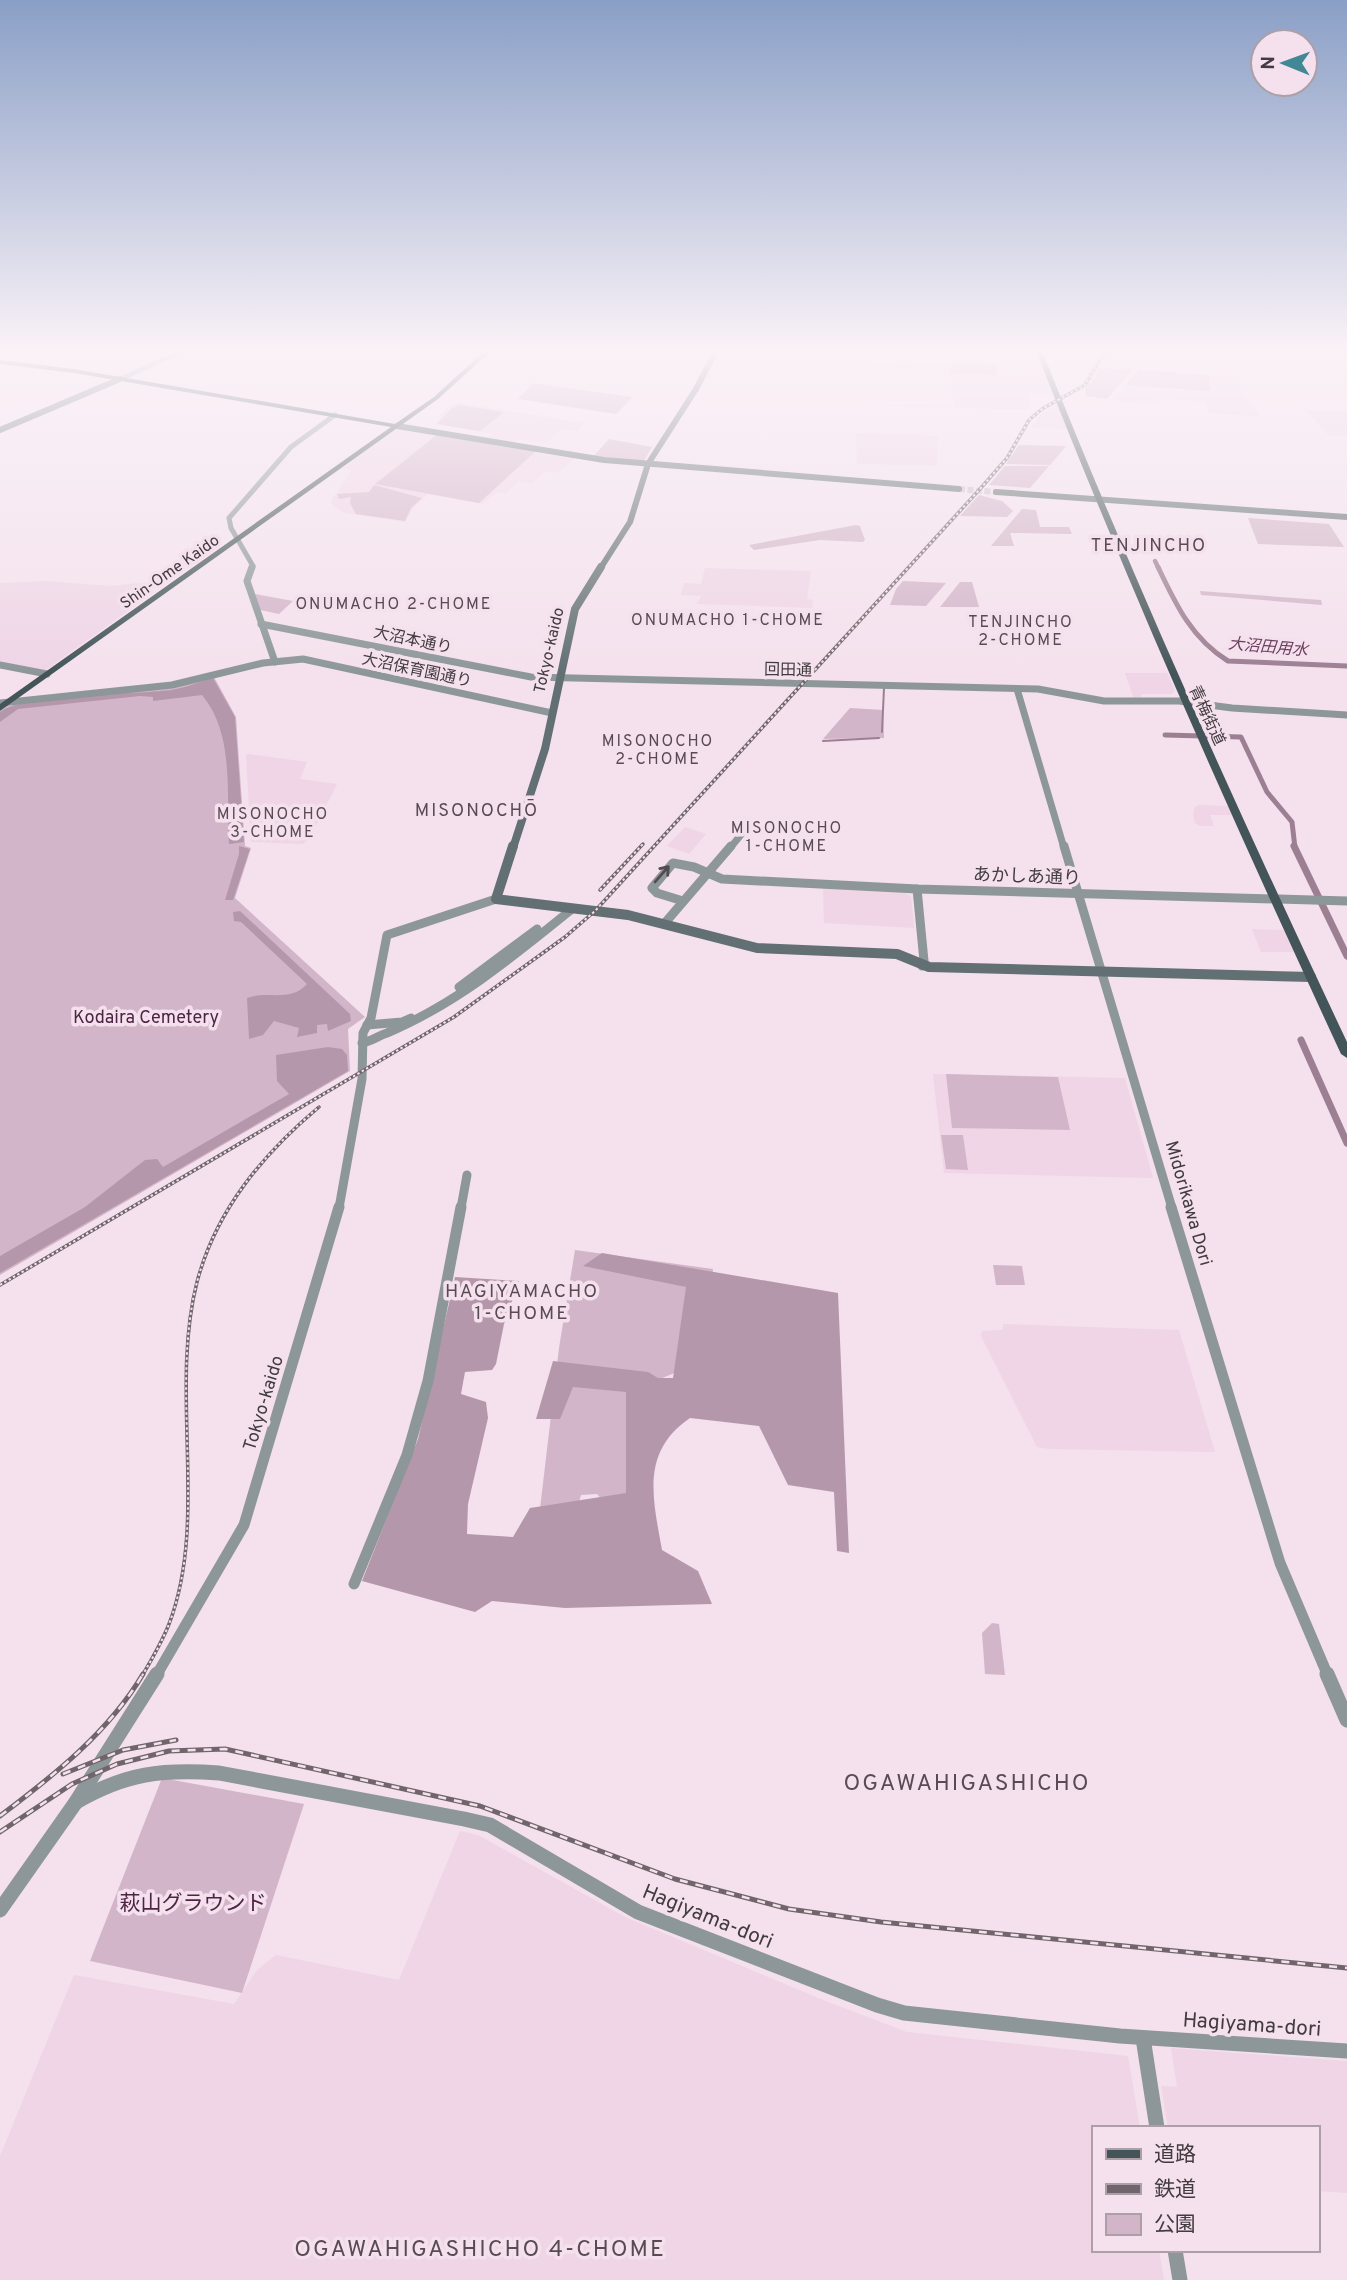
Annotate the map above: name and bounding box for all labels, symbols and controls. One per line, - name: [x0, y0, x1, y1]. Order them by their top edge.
- north arrow: [1249, 28, 1319, 98]
- text: N: [1257, 56, 1281, 70]
- street label: Shin-Ome Kaido: [117, 531, 224, 614]
- district label: TENJINCHO: [1091, 535, 1207, 558]
- district label: ONUMACHO 2-CHOME: [296, 595, 492, 615]
- street label: Tokyo-kaido: [530, 606, 570, 695]
- district label: ONUMACHO 1-CHOME: [631, 611, 825, 631]
- district label: TENJINCHO 2-CHOME: [968, 613, 1074, 651]
- street label: 大沼本通り: [371, 623, 454, 659]
- water label: 大沼田用水: [1227, 635, 1311, 662]
- street label: 大沼保育園通り: [360, 650, 473, 692]
- street label: 回田通: [764, 661, 812, 681]
- street label: 青梅街道: [1184, 683, 1229, 749]
- district label: MISONOCHO 2-CHOME: [602, 732, 714, 770]
- district label: MISONOCHŌ: [415, 798, 539, 823]
- district label: MISONOCHO 3-CHOME: [217, 805, 329, 843]
- district label: MISONOCHO 1-CHOME: [731, 819, 843, 857]
- street label: あかしあ通り: [973, 864, 1081, 891]
- one-way arrow: [654, 866, 670, 884]
- park label: Kodaira Cemetery: [73, 1007, 219, 1030]
- street label: Midorikawa Dori: [1159, 1138, 1216, 1269]
- district label: HAGIYAMACHO 1-CHOME: [445, 1280, 599, 1326]
- street label: Tokyo-kaido: [239, 1353, 290, 1454]
- district label: OGAWAHIGASHICHO: [844, 1770, 1090, 1799]
- street label: Hagiyama-dori: [638, 1879, 777, 1956]
- park label: 萩山グラウンド: [120, 1891, 267, 1918]
- street label: Hagiyama-dori: [1182, 2007, 1322, 2044]
- legend: [1092, 2126, 1319, 2252]
- text: 道路: [1154, 2142, 1196, 2169]
- text: 鉄道: [1154, 2177, 1196, 2204]
- text: 公園: [1154, 2212, 1196, 2239]
- district label: OGAWAHIGASHICHO 4-CHOME: [294, 2236, 666, 2265]

